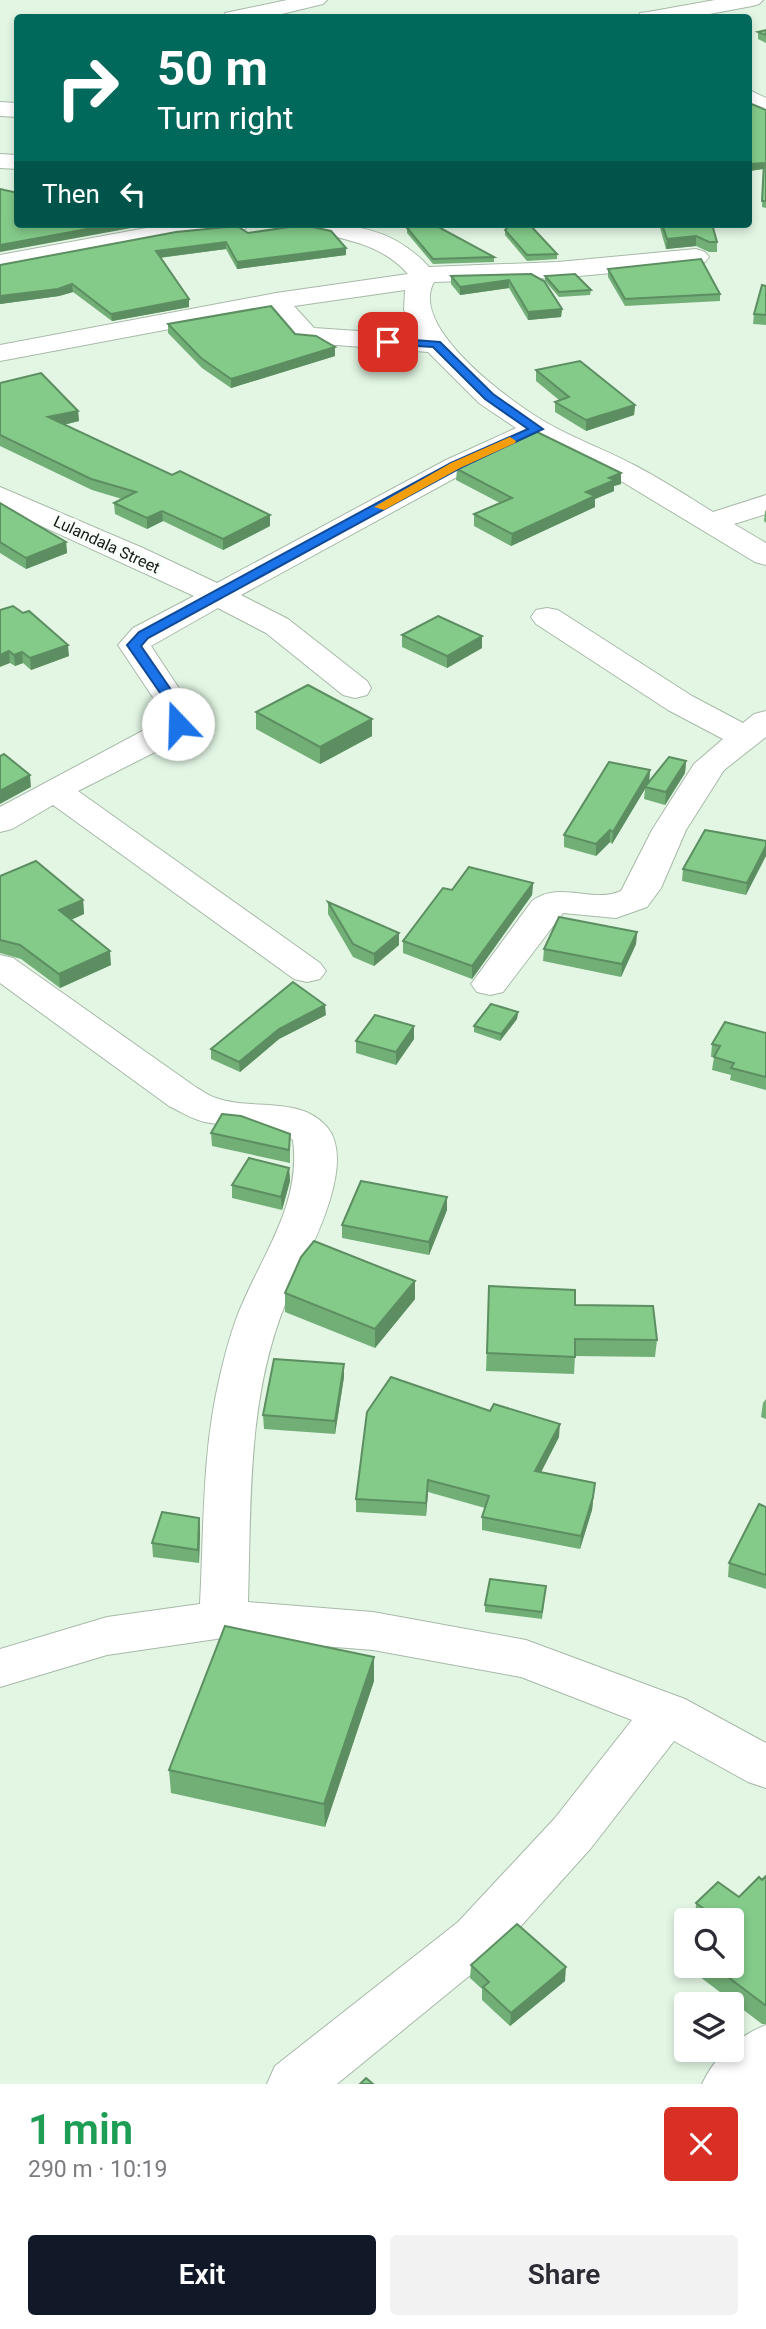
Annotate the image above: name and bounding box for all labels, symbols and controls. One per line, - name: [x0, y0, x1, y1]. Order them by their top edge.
- text: 50 m: [157, 40, 268, 97]
- icon: right: [42, 42, 133, 133]
- text: Turn right: [157, 99, 293, 137]
- icon: left: [114, 175, 152, 213]
- text: Then: [42, 179, 100, 209]
- pin: [358, 312, 418, 372]
- icon: arrive: [369, 323, 407, 361]
- street label: Lulandala Street: [51, 512, 163, 577]
- position arrow: [141, 687, 215, 761]
- map controls: [674, 1908, 744, 2062]
- button: search: [674, 1908, 744, 1978]
- button: layers: [674, 1992, 744, 2062]
- text: 1 min: [28, 2105, 133, 2154]
- button: close: [664, 2107, 738, 2181]
- text: 290 m · 10:19: [28, 2156, 167, 2183]
- button: Exit: [28, 2235, 376, 2315]
- button: Share: [390, 2235, 738, 2315]

